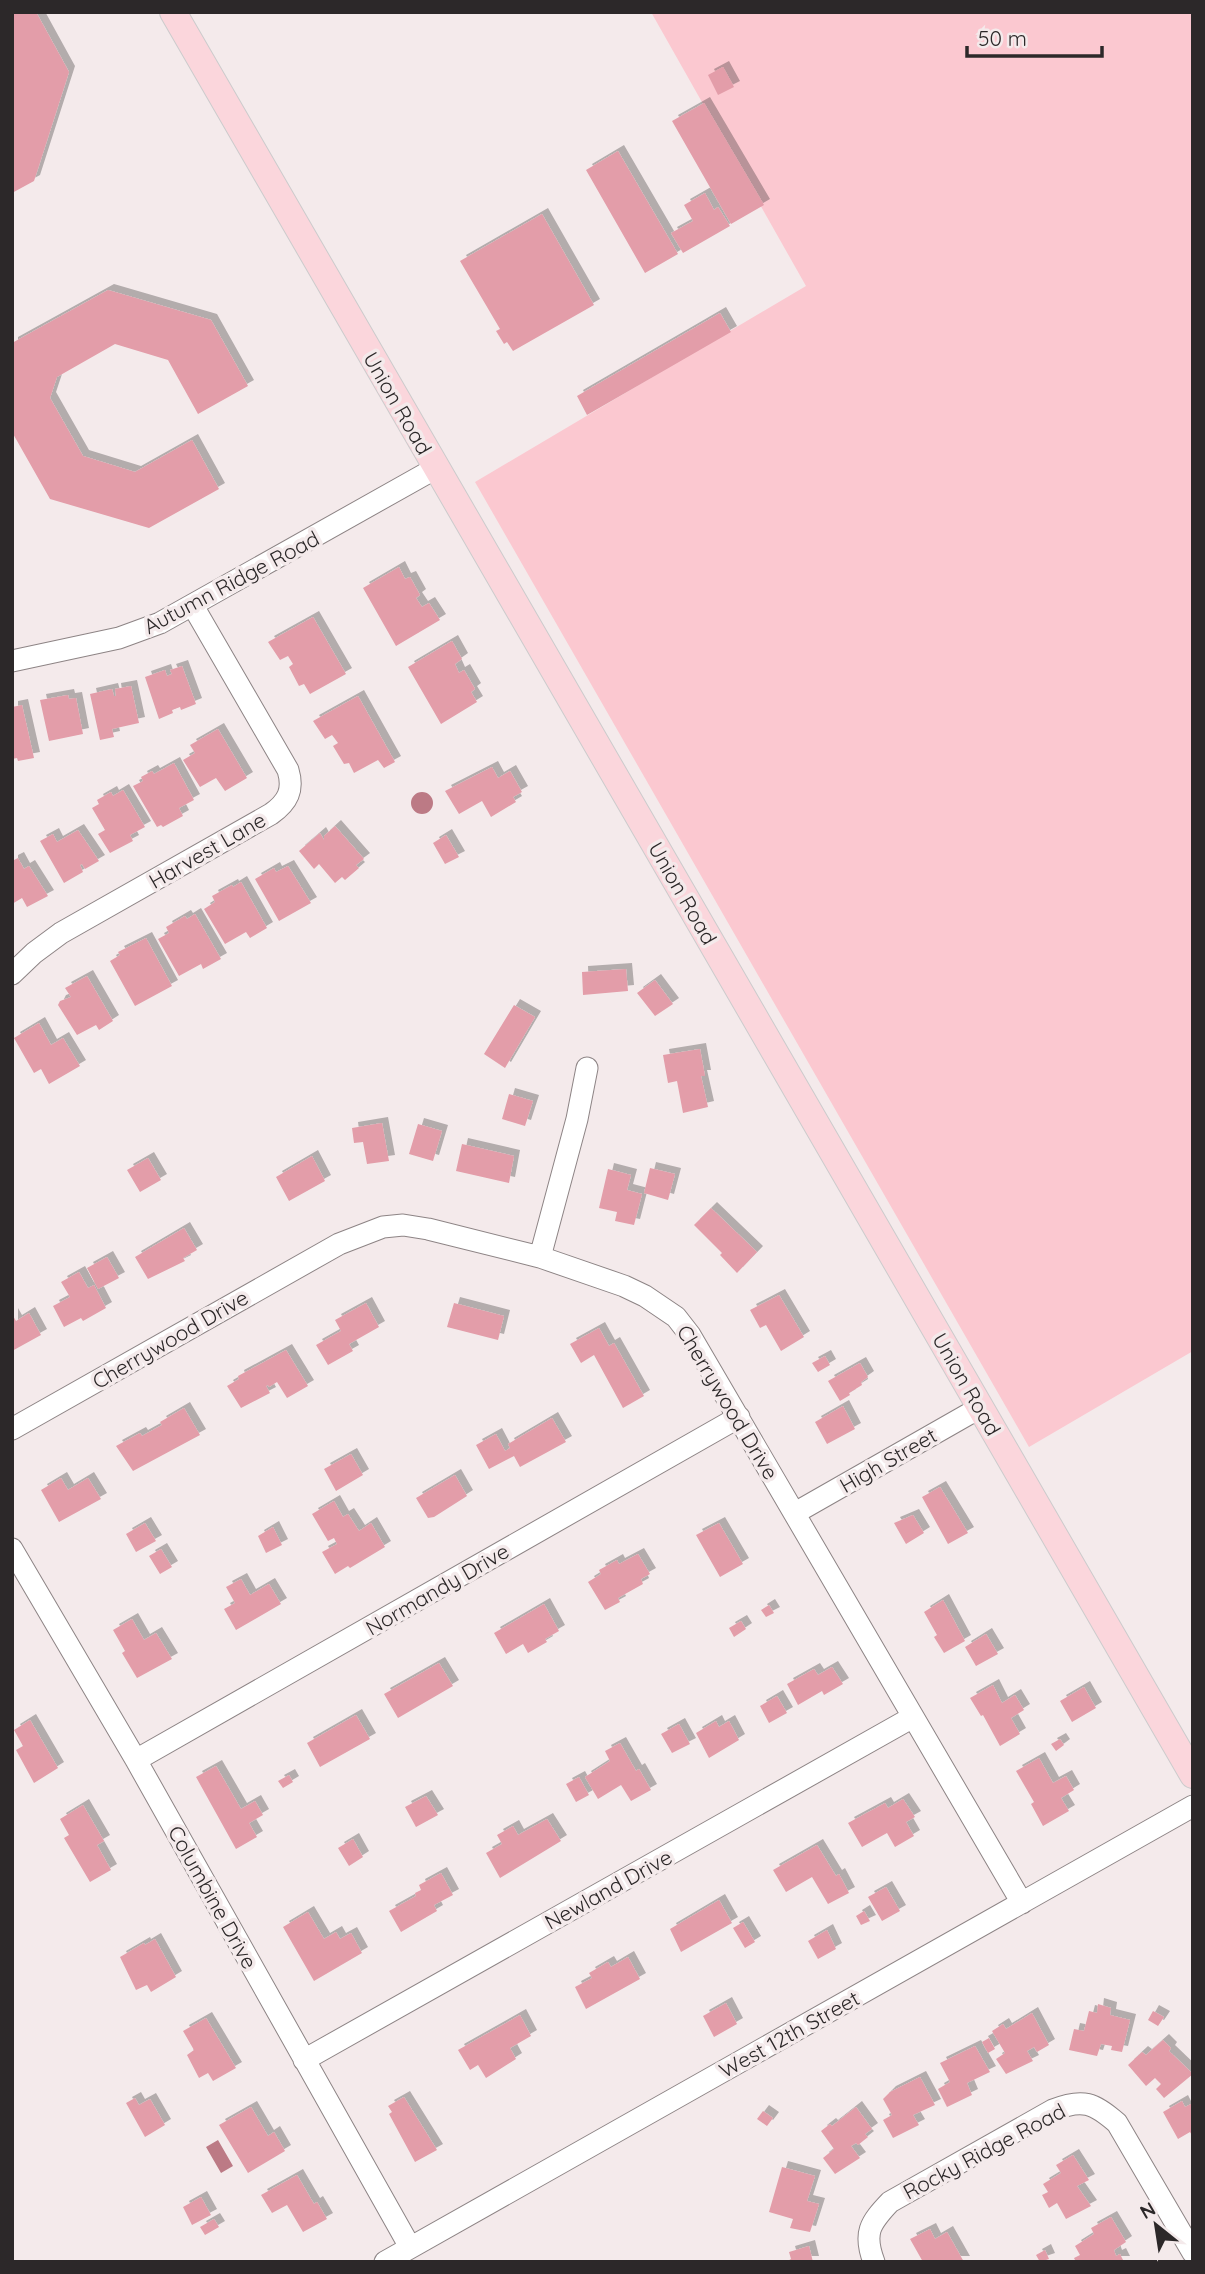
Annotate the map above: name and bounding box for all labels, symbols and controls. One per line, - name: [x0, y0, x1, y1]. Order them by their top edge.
- scale bar: [967, 14, 1102, 58]
- text: 50 m: [978, 25, 1027, 51]
- street label: Union Road: [358, 347, 438, 459]
- street label: Autumn Ridge Road: [139, 525, 323, 639]
- street label: Harvest Lane: [144, 806, 270, 894]
- street label: Union Road: [643, 837, 723, 949]
- street label: Cherrywood Drive: [87, 1284, 253, 1394]
- street label: Cherrywood Drive: [672, 1320, 784, 1484]
- street label: Union Road: [927, 1328, 1007, 1440]
- street label: High Street: [835, 1422, 941, 1498]
- street label: Normandy Drive: [361, 1537, 513, 1641]
- street label: Columbine Drive: [163, 1821, 263, 1973]
- street label: Newland Drive: [540, 1843, 676, 1935]
- street label: West 12th Street: [714, 1985, 864, 2083]
- street label: Rocky Ridge Road: [898, 2097, 1070, 2205]
- north arrow: [1121, 2190, 1191, 2260]
- text: N: [1135, 2196, 1160, 2224]

